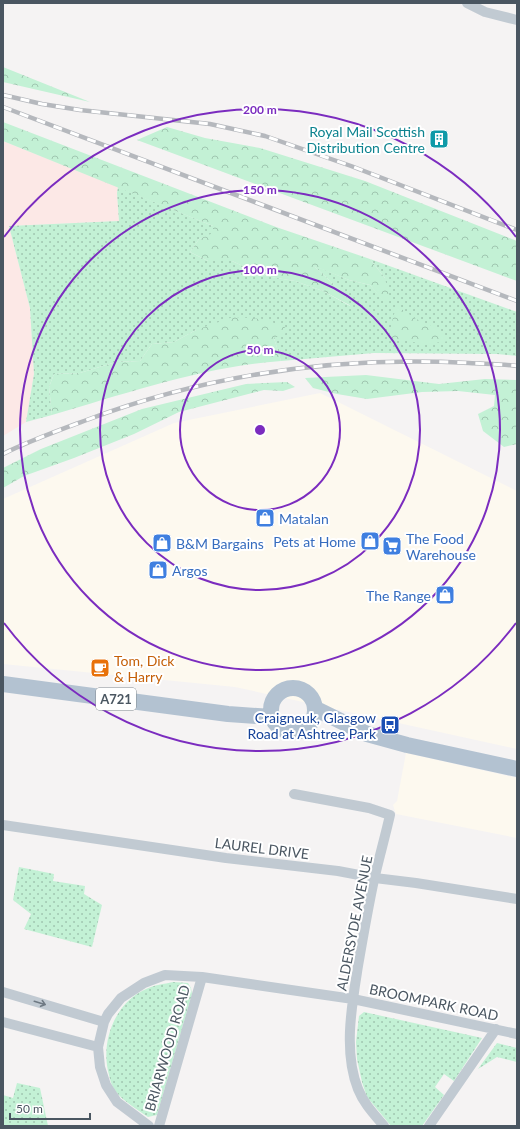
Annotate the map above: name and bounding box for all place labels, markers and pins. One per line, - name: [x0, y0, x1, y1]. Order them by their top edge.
- place label: Royal Mail Scottish Distribution Centre: [306, 123, 425, 156]
- building icon: Royal Mail Scottish Distribution Centre: [428, 128, 450, 150]
- centre of rings: [253, 423, 267, 437]
- shop icon: Matalan: [254, 507, 276, 529]
- place label: Matalan: [279, 510, 329, 527]
- shop icon: Pets at Home: [359, 530, 381, 552]
- place label: The Food Warehouse: [406, 530, 476, 563]
- shop icon: B&M Bargains: [151, 532, 173, 554]
- place label: Pets at Home: [273, 533, 356, 550]
- place label: B&M Bargains: [176, 535, 264, 552]
- supermarket icon: The Food Warehouse: [381, 535, 403, 557]
- shop icon: Argos: [147, 559, 169, 581]
- place label: Argos: [172, 562, 208, 579]
- shop icon: The Range: [434, 584, 456, 606]
- place label: The Range: [366, 587, 431, 604]
- place label: Tom, Dick & Harry: [114, 652, 175, 685]
- cafe icon: Tom, Dick & Harry: [89, 657, 111, 679]
- place label: Craigneuk, Glasgow Road at Ashtree Park: [248, 709, 377, 742]
- bus stop icon: Craigneuk, Glasgow Road at Ashtree Park: [379, 714, 401, 736]

